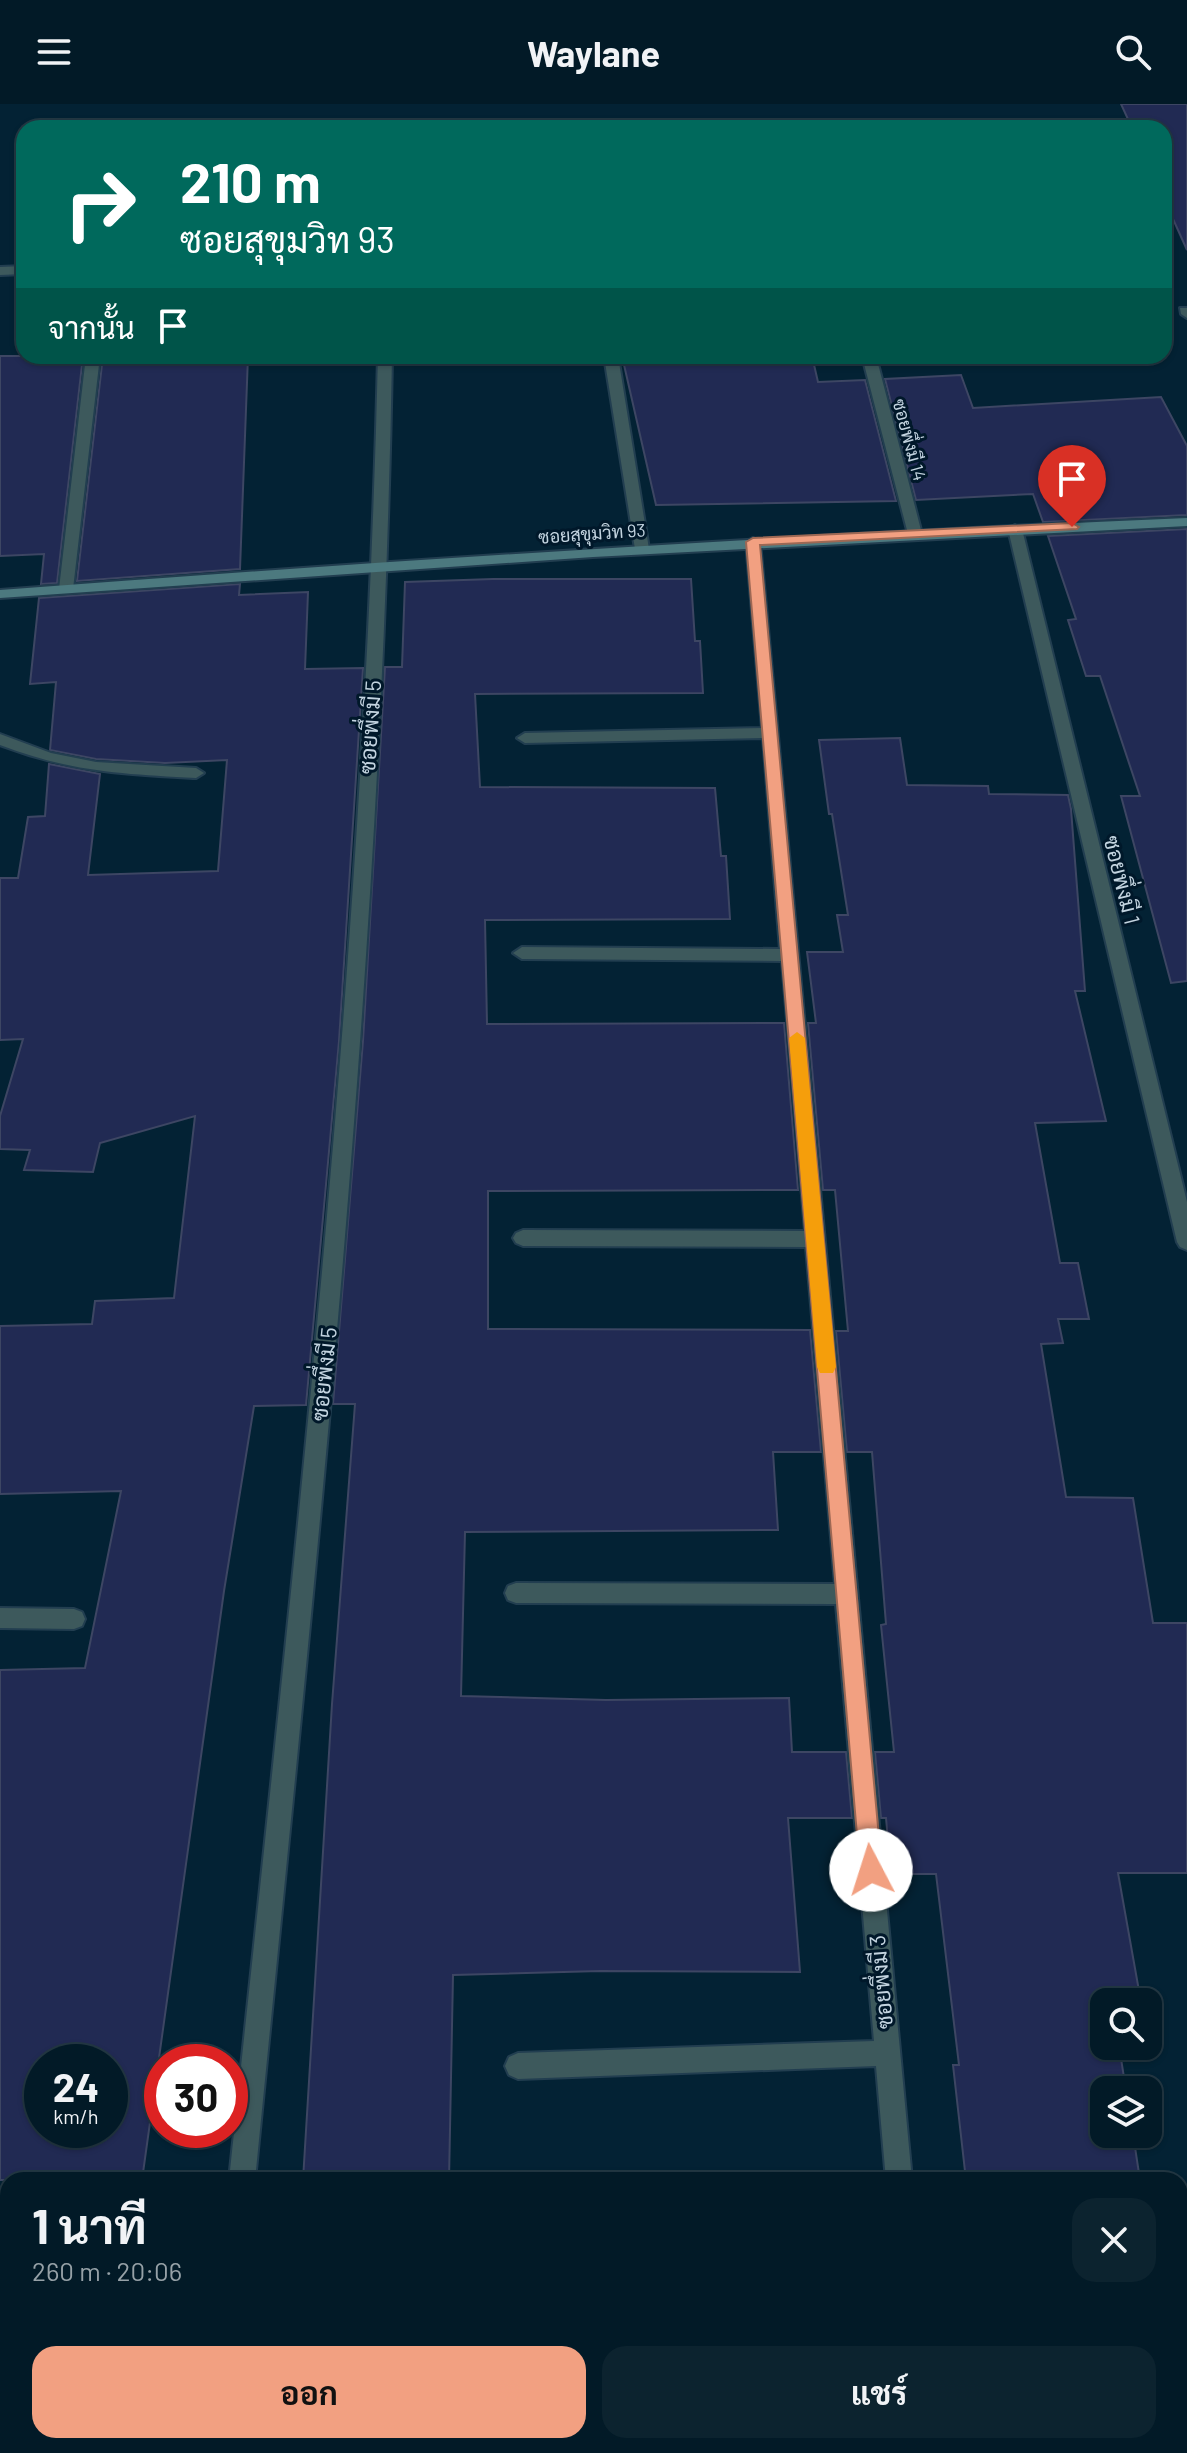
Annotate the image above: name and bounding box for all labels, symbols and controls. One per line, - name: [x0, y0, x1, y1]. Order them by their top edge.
- icon: menu: [32, 30, 76, 74]
- icon: search: [1111, 30, 1155, 74]
- text: Waylane: [527, 31, 660, 74]
- text: 210 m: [180, 147, 321, 214]
- icon: right: [48, 152, 152, 256]
- text: ซอยสุขุมวิท 93: [180, 217, 395, 260]
- icon: arrive: [151, 304, 195, 348]
- text: จากนั้น: [48, 309, 135, 345]
- street label: ซอยพึ่งมี 14: [888, 395, 935, 483]
- pin: [1038, 445, 1106, 527]
- icon: arrive: [1050, 457, 1094, 501]
- street label: ซอยสุขุมวิท 93: [538, 518, 646, 550]
- street label: ซอยพึ่งมี 5: [348, 679, 385, 775]
- street label: ซอยพึ่งมี 1: [1099, 832, 1151, 927]
- street label: ซอยพึ่งมี 5: [300, 1325, 341, 1422]
- position arrow: [829, 1828, 913, 1912]
- street label: ซอยพึ่งมี 3: [858, 1934, 897, 2031]
- map controls: [1090, 1988, 1162, 2148]
- button: search: [1090, 1988, 1162, 2060]
- speed limit sign: 30: [144, 2044, 248, 2148]
- text: 24: [53, 2062, 99, 2110]
- button: layers: [1090, 2076, 1162, 2148]
- text: km/h: [53, 2104, 99, 2128]
- text: 1 นาที: [32, 2196, 147, 2254]
- button: close: [1072, 2198, 1156, 2282]
- text: 260 m · 20:06: [32, 2255, 182, 2286]
- button: ออก: [32, 2346, 586, 2438]
- button: แชร์: [602, 2346, 1156, 2438]

